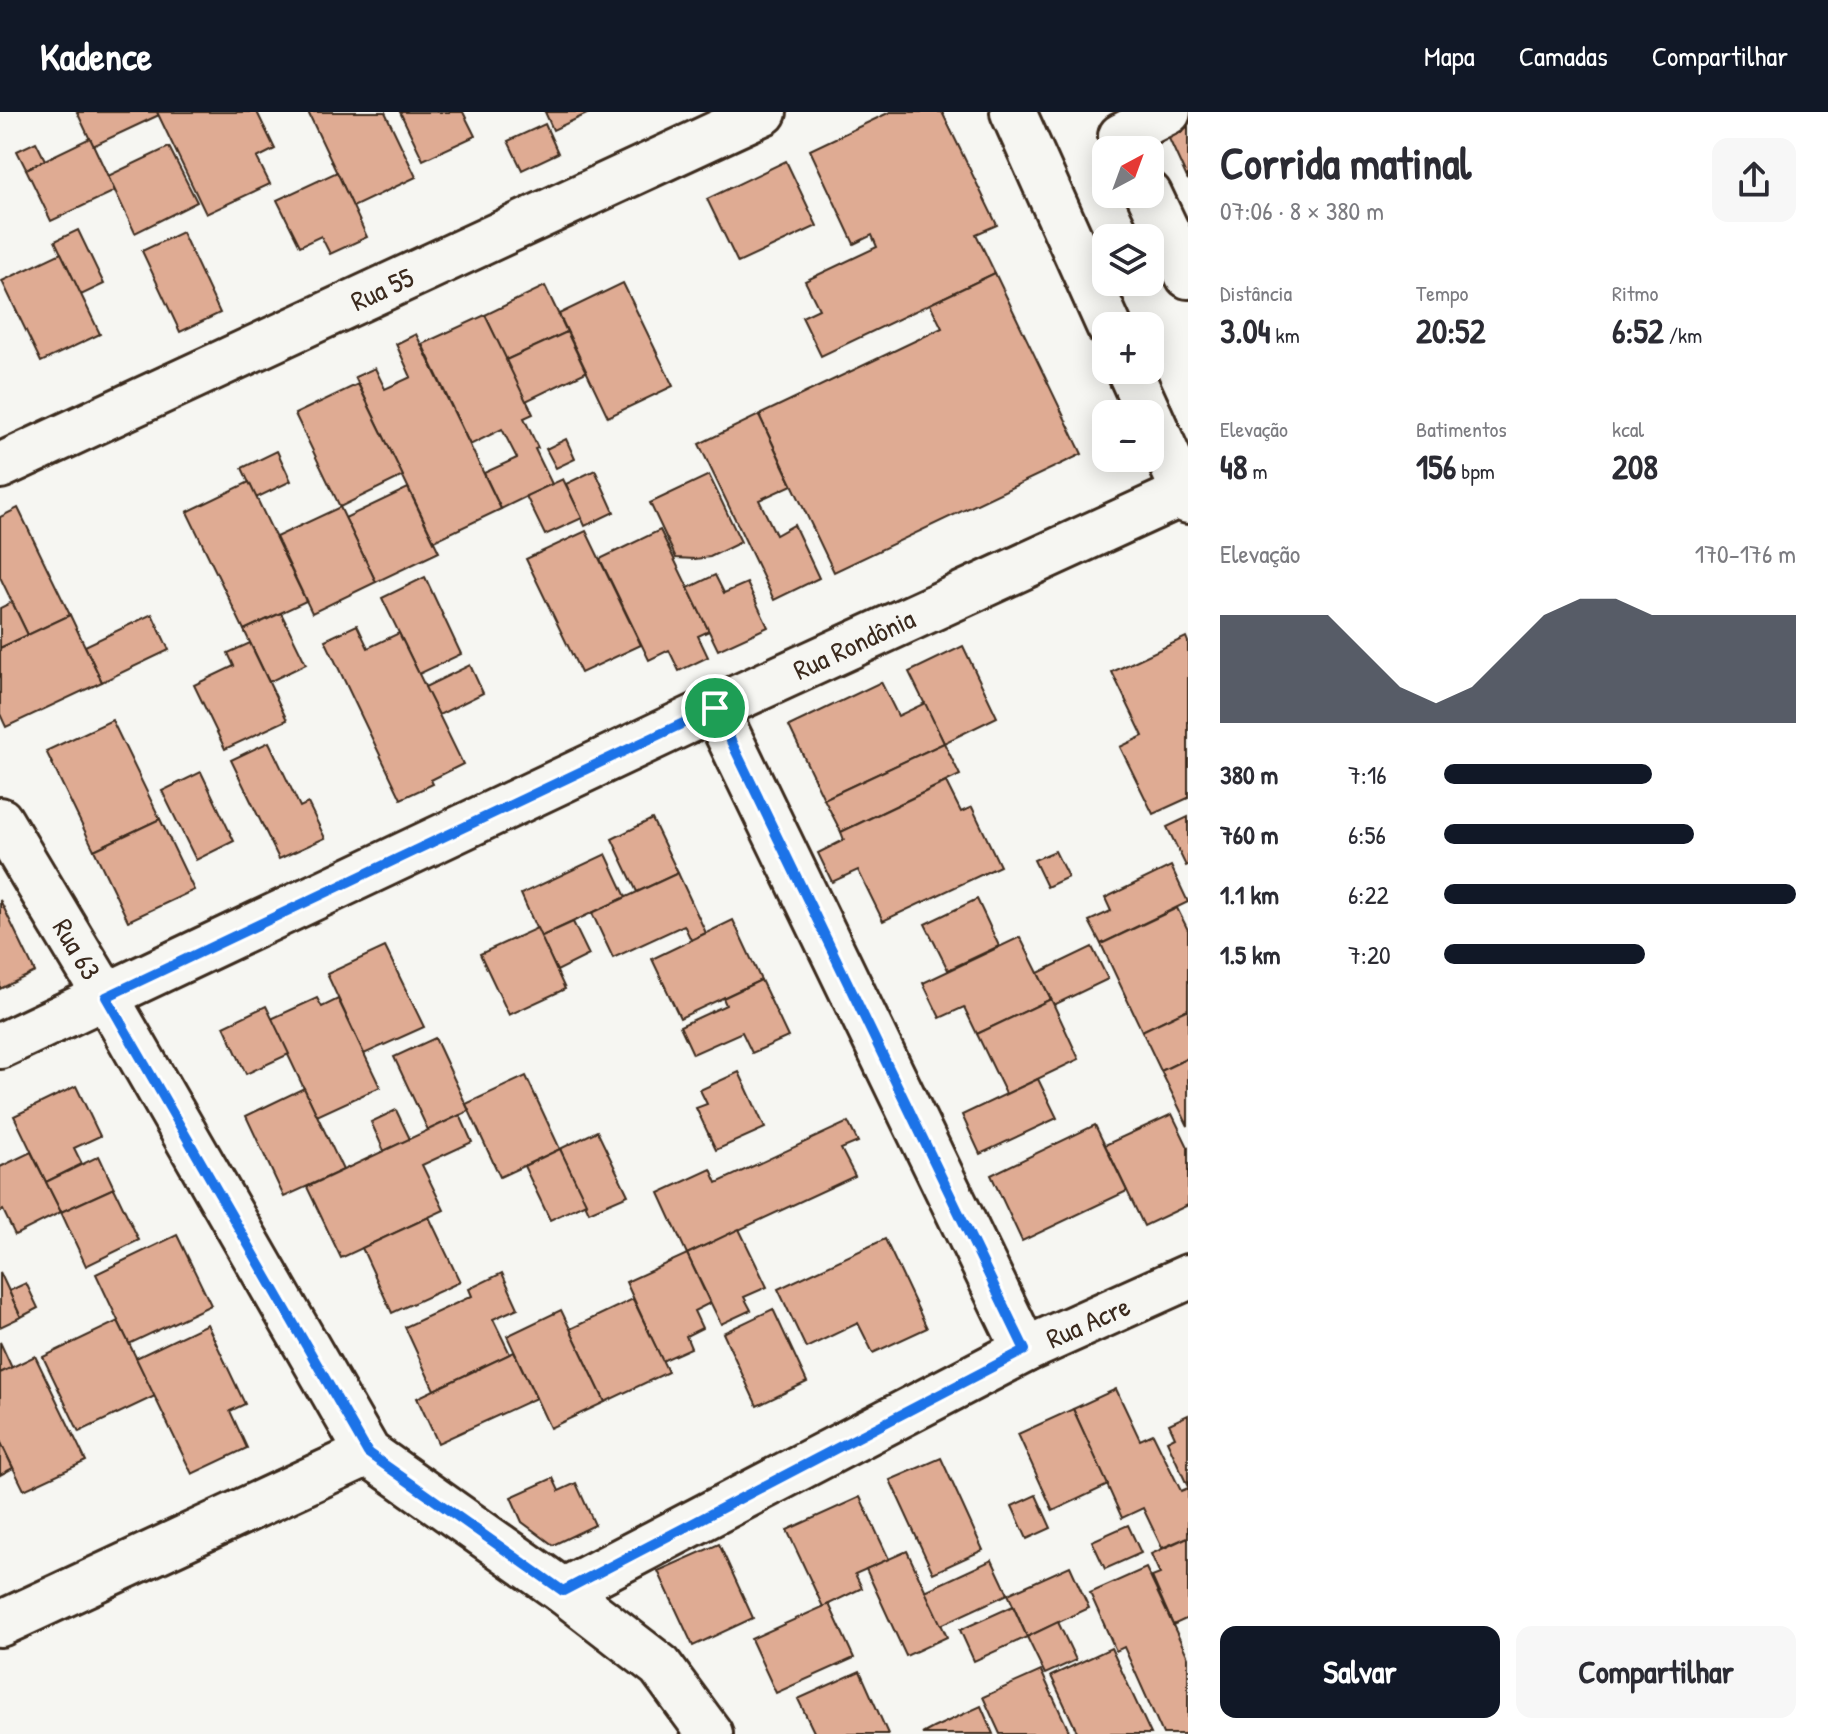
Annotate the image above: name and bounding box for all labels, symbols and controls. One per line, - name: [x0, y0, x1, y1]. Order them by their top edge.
- text: Kadence: [40, 30, 152, 82]
- text: Mapa: [1424, 37, 1475, 75]
- text: Camadas: [1519, 37, 1608, 75]
- text: Compartilhar: [1652, 37, 1788, 75]
- text: Corrida matinal: [1220, 133, 1471, 193]
- north arrow: [1092, 136, 1164, 208]
- map controls: [1092, 136, 1164, 472]
- button: share: [1712, 138, 1796, 222]
- text: 07:06 · 8 × 380 m: [1220, 193, 1384, 228]
- button: layers: [1092, 224, 1164, 296]
- street label: Rua 55: [345, 258, 420, 320]
- text: Distância: [1220, 278, 1292, 308]
- text: Tempo: [1416, 278, 1468, 308]
- text: Ritmo: [1612, 278, 1658, 308]
- text: 3.04: [1220, 308, 1271, 354]
- text: 20:52: [1416, 308, 1485, 354]
- text: 6:52: [1612, 308, 1664, 354]
- button: +: [1092, 312, 1164, 384]
- text: km: [1271, 320, 1300, 350]
- text: /km: [1664, 320, 1702, 350]
- button: −: [1092, 400, 1164, 472]
- text: Elevação: [1220, 414, 1288, 444]
- text: Batimentos: [1416, 414, 1507, 444]
- text: kcal: [1612, 414, 1644, 444]
- text: 48: [1220, 444, 1247, 490]
- text: 156: [1416, 444, 1456, 490]
- text: 208: [1612, 444, 1658, 490]
- text: m: [1247, 456, 1268, 486]
- text: bpm: [1456, 456, 1495, 486]
- text: Elevação: [1220, 536, 1300, 571]
- text: 170–176 m: [1695, 536, 1796, 571]
- street label: Rua Rondônia: [787, 599, 921, 689]
- pin: [681, 674, 749, 742]
- icon: arrive: [693, 686, 737, 730]
- text: 380 m: [1220, 757, 1278, 792]
- text: 7:16: [1348, 757, 1387, 792]
- text: 760 m: [1220, 817, 1279, 852]
- text: 6:56: [1348, 817, 1386, 852]
- text: 1.1 km: [1220, 877, 1279, 912]
- text: 6:22: [1348, 877, 1389, 912]
- street label: Rua 63: [44, 911, 110, 987]
- text: 1.5 km: [1220, 937, 1280, 972]
- text: 7:20: [1348, 937, 1391, 972]
- street label: Rua Acre: [1040, 1287, 1136, 1357]
- button: Salvar: [1220, 1626, 1500, 1718]
- button: Compartilhar: [1516, 1626, 1796, 1718]

